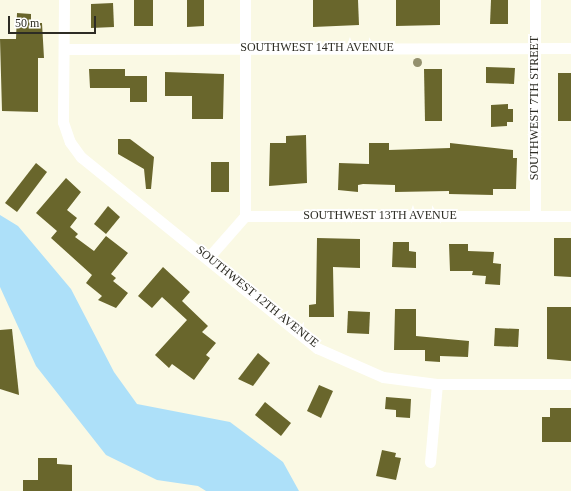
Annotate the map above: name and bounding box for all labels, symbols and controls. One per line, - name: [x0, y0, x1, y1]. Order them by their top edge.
- scale bar: [10, 8, 98, 34]
- text: 50 m: [15, 16, 39, 30]
- street label: SOUTHWEST 7TH STREET: [528, 36, 542, 180]
- street label: SOUTHWEST 14TH AVENUE: [240, 41, 394, 55]
- street label: SOUTHWEST 13TH AVENUE: [303, 209, 457, 223]
- street label: SOUTHWEST 12TH AVENUE: [192, 243, 322, 351]

